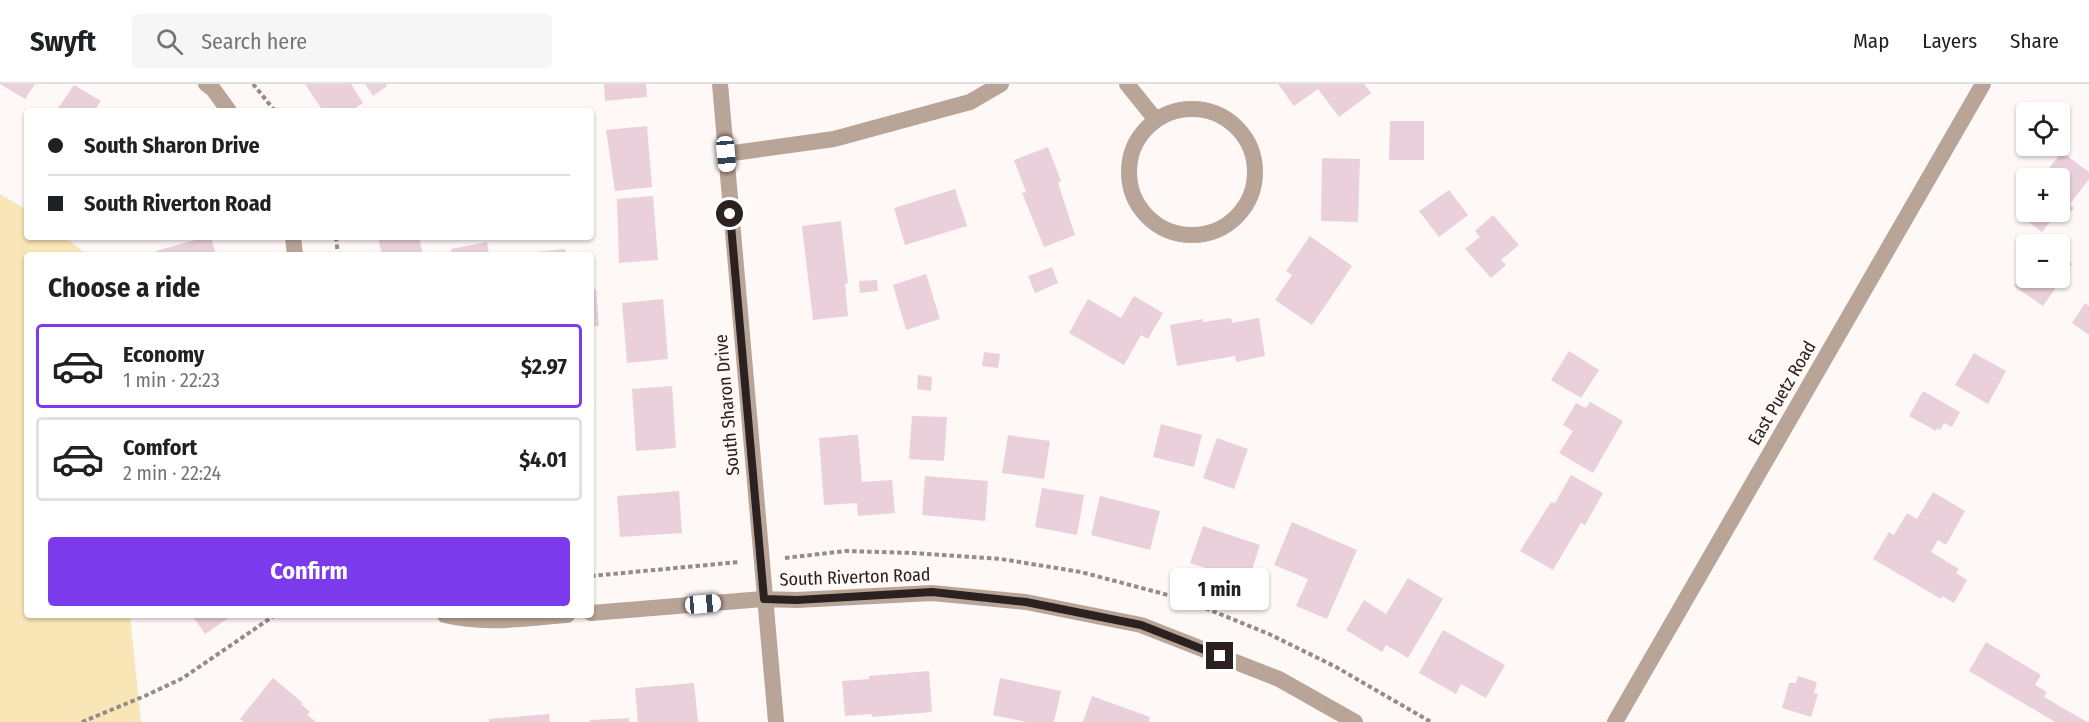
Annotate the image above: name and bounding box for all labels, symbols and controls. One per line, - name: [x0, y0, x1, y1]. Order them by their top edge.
- search box: [132, 14, 552, 68]
- text: Swyft: [30, 25, 96, 58]
- icon: search: [153, 25, 186, 58]
- text: Search here: [201, 28, 307, 55]
- text: Map: [1853, 28, 1889, 54]
- text: Layers: [1922, 28, 1977, 54]
- text: Share: [2010, 28, 2059, 54]
- map controls: [2016, 102, 2070, 288]
- button: locate: [2016, 102, 2070, 156]
- text: South Sharon Drive: [84, 132, 260, 159]
- car: [715, 135, 737, 173]
- button: +: [2016, 168, 2070, 222]
- text: South Riverton Road: [84, 190, 272, 217]
- route start: [716, 200, 743, 227]
- button: −: [2016, 234, 2070, 288]
- text: Choose a ride: [48, 272, 200, 304]
- street label: South Sharon Drive: [710, 333, 744, 477]
- street label: East Puetz Road: [1743, 337, 1821, 449]
- icon: car: [51, 339, 105, 393]
- text: Economy: [123, 341, 204, 368]
- text: $2.97: [521, 353, 567, 380]
- text: 1 min · 22:23: [123, 368, 220, 392]
- icon: car: [51, 432, 105, 486]
- text: Comfort: [123, 434, 197, 461]
- text: $4.01: [519, 446, 567, 473]
- text: 2 min · 22:24: [123, 461, 221, 485]
- button: Confirm: [48, 537, 570, 606]
- street label: South Riverton Road: [779, 563, 931, 591]
- callout: 1 min: [1170, 569, 1270, 611]
- text: 1 min: [1198, 577, 1241, 601]
- car: [684, 593, 722, 615]
- route end: [1206, 642, 1233, 669]

